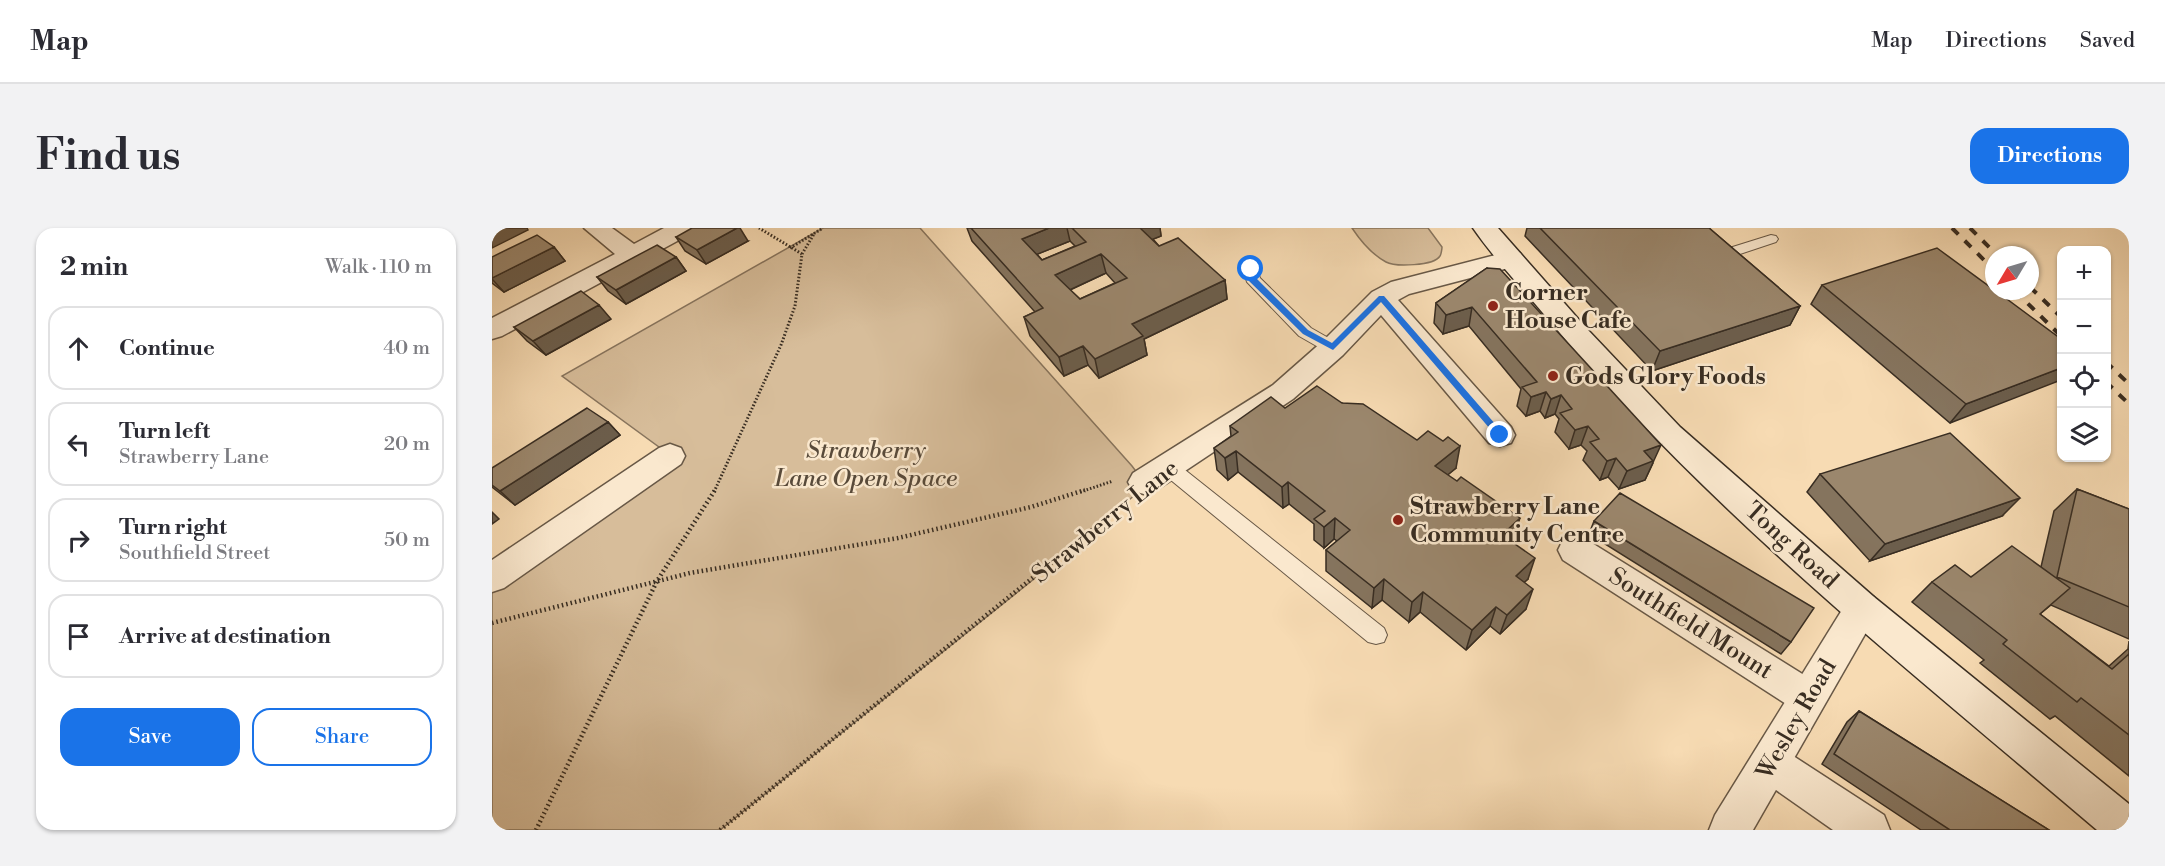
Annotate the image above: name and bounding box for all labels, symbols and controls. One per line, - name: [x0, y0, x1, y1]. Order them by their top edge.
- text: Map: [30, 24, 89, 59]
- text: Map: [1871, 28, 1913, 54]
- text: Directions: [1946, 28, 2047, 54]
- text: Saved: [2080, 28, 2135, 54]
- button: Directions: [1970, 128, 2129, 184]
- text: Find us: [36, 130, 180, 183]
- north arrow: [1985, 246, 2039, 300]
- map controls: [2057, 246, 2111, 462]
- button: +: [2057, 246, 2111, 300]
- text: 2 min: [60, 251, 128, 283]
- text: Walk · 110 m: [325, 255, 432, 280]
- route start: [1237, 255, 1263, 281]
- place label: Corner House Cafe: [1505, 278, 1632, 336]
- marker: Corner House Cafe: [1486, 299, 1500, 313]
- button: −: [2057, 300, 2111, 354]
- icon: ahead: [62, 332, 95, 365]
- text: Continue: [119, 335, 215, 362]
- text: 40 m: [383, 336, 430, 361]
- button: locate: [2057, 354, 2111, 408]
- place label: Gods Glory Foods: [1565, 362, 1766, 392]
- marker: Gods Glory Foods: [1546, 369, 1560, 383]
- button: layers: [2057, 408, 2111, 462]
- text: Turn left: [119, 418, 210, 445]
- route end: [1486, 421, 1512, 447]
- icon: left: [62, 428, 95, 461]
- text: 20 m: [384, 432, 430, 457]
- park label: Strawberry Lane Open Space: [774, 436, 957, 494]
- text: Strawberry Lane: [119, 445, 269, 470]
- street label: Strawberry Lane: [1026, 453, 1185, 590]
- place label: Strawberry Lane Community Centre: [1410, 492, 1624, 550]
- street label: Tong Road: [1738, 496, 1845, 596]
- marker: Strawberry Lane Community Centre: [1391, 513, 1405, 527]
- text: Turn right: [119, 514, 227, 541]
- icon: right: [62, 524, 95, 557]
- text: 50 m: [384, 528, 430, 553]
- text: Southfield Street: [119, 541, 270, 566]
- street label: Southfield Mount: [1603, 561, 1778, 687]
- icon: arrive: [62, 620, 95, 653]
- text: Arrive at destination: [119, 623, 331, 650]
- street label: Wesley Road: [1750, 654, 1844, 786]
- button: Save: [60, 708, 240, 766]
- button: Share: [252, 708, 432, 766]

